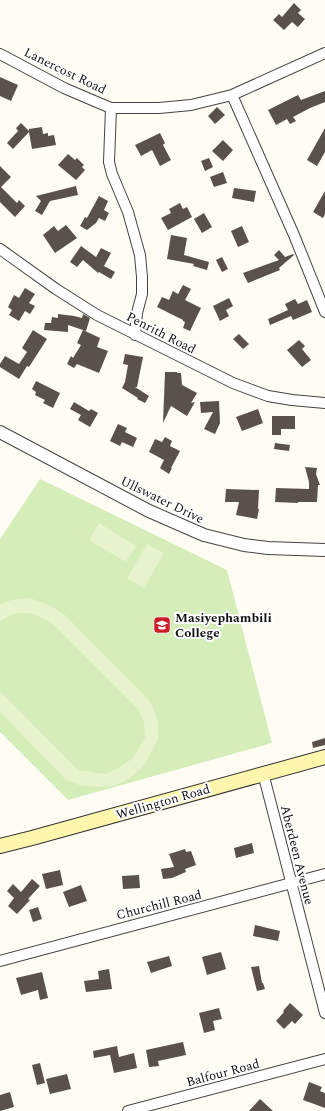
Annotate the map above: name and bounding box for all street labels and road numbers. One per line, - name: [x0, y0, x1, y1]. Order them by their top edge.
- street label: Lanercost Road: [20, 42, 110, 100]
- street label: Penrith Road: [123, 307, 199, 359]
- street label: Ullswater Drive: [117, 471, 207, 529]
- street label: Wellington Road: [114, 779, 212, 825]
- street label: Aberdeen Avenue: [275, 803, 319, 907]
- street label: Churchill Road: [114, 885, 204, 925]
- street label: Balfour Road: [184, 1054, 262, 1092]

